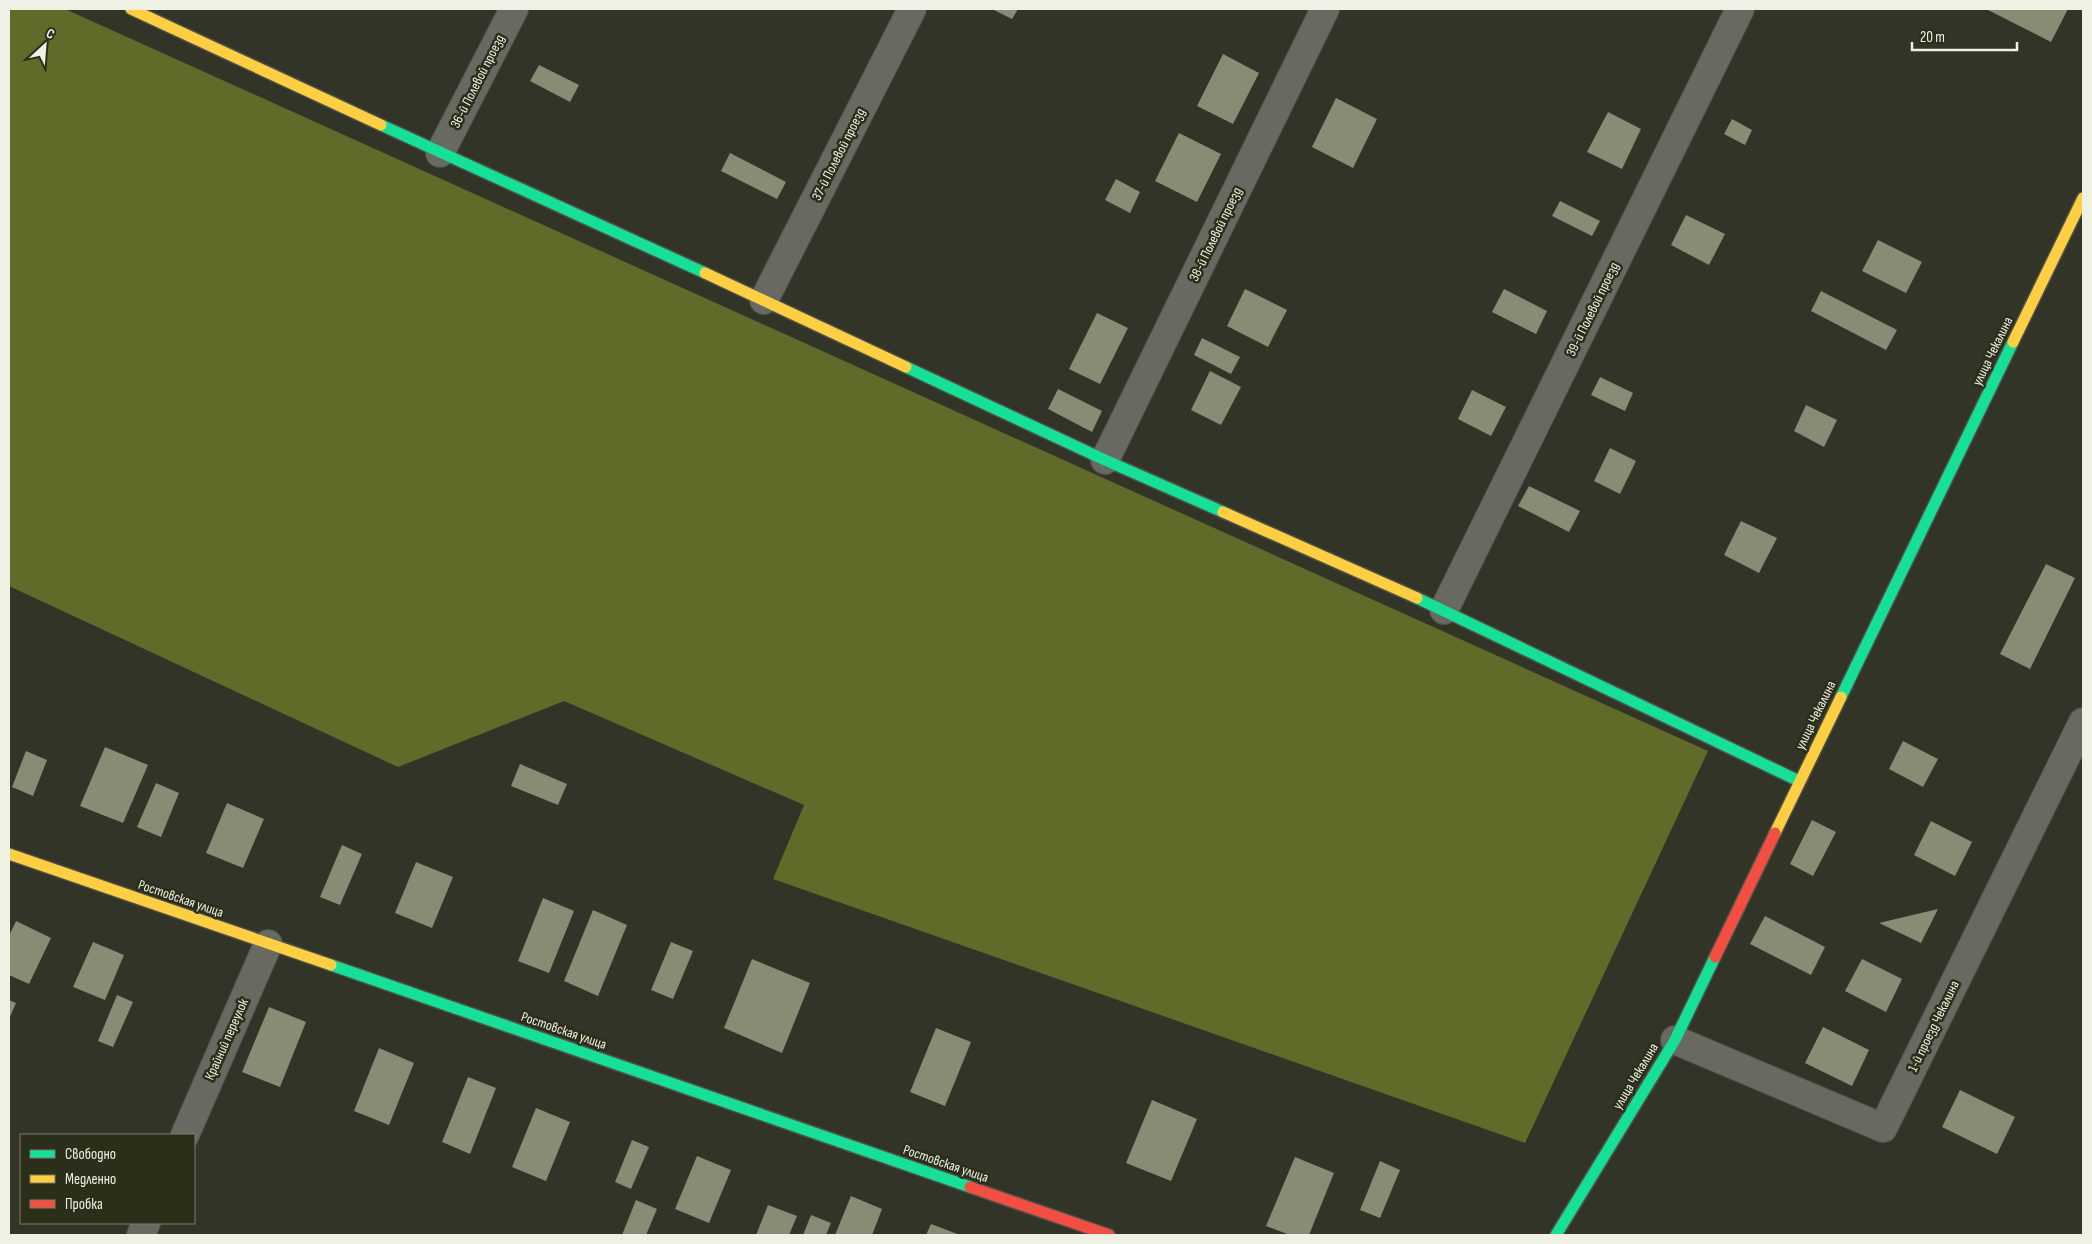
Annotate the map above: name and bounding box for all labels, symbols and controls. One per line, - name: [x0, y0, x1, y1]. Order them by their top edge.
- north arrow: [20, 20, 70, 70]
- scale bar: [1912, 20, 2017, 52]
- text: С: [44, 25, 57, 43]
- text: 20 m: [1920, 28, 1945, 47]
- street label: 36-й Полевой проезд: [447, 32, 508, 131]
- street label: 37-й Полевой проезд: [808, 105, 869, 203]
- street label: 38-й Полевой проезд: [1185, 184, 1246, 284]
- street label: 39-й Полевой проезд: [1562, 259, 1623, 359]
- street label: улица Чекалина: [1968, 314, 2016, 388]
- street label: улица Чекалина: [1791, 678, 1839, 752]
- street label: Ростовская улица: [136, 876, 226, 921]
- street label: 1-й проезд Чекалина: [1904, 978, 1963, 1075]
- street label: Крайний переулок: [201, 995, 252, 1083]
- street label: Ростовская улица: [519, 1008, 609, 1053]
- street label: улица Чекалина: [1609, 1040, 1662, 1113]
- legend: [20, 1134, 195, 1224]
- street label: Ростовская улица: [901, 1141, 991, 1186]
- text: Свободно: [65, 1145, 116, 1164]
- text: Медленно: [65, 1170, 116, 1189]
- text: Пробка: [65, 1195, 103, 1214]

